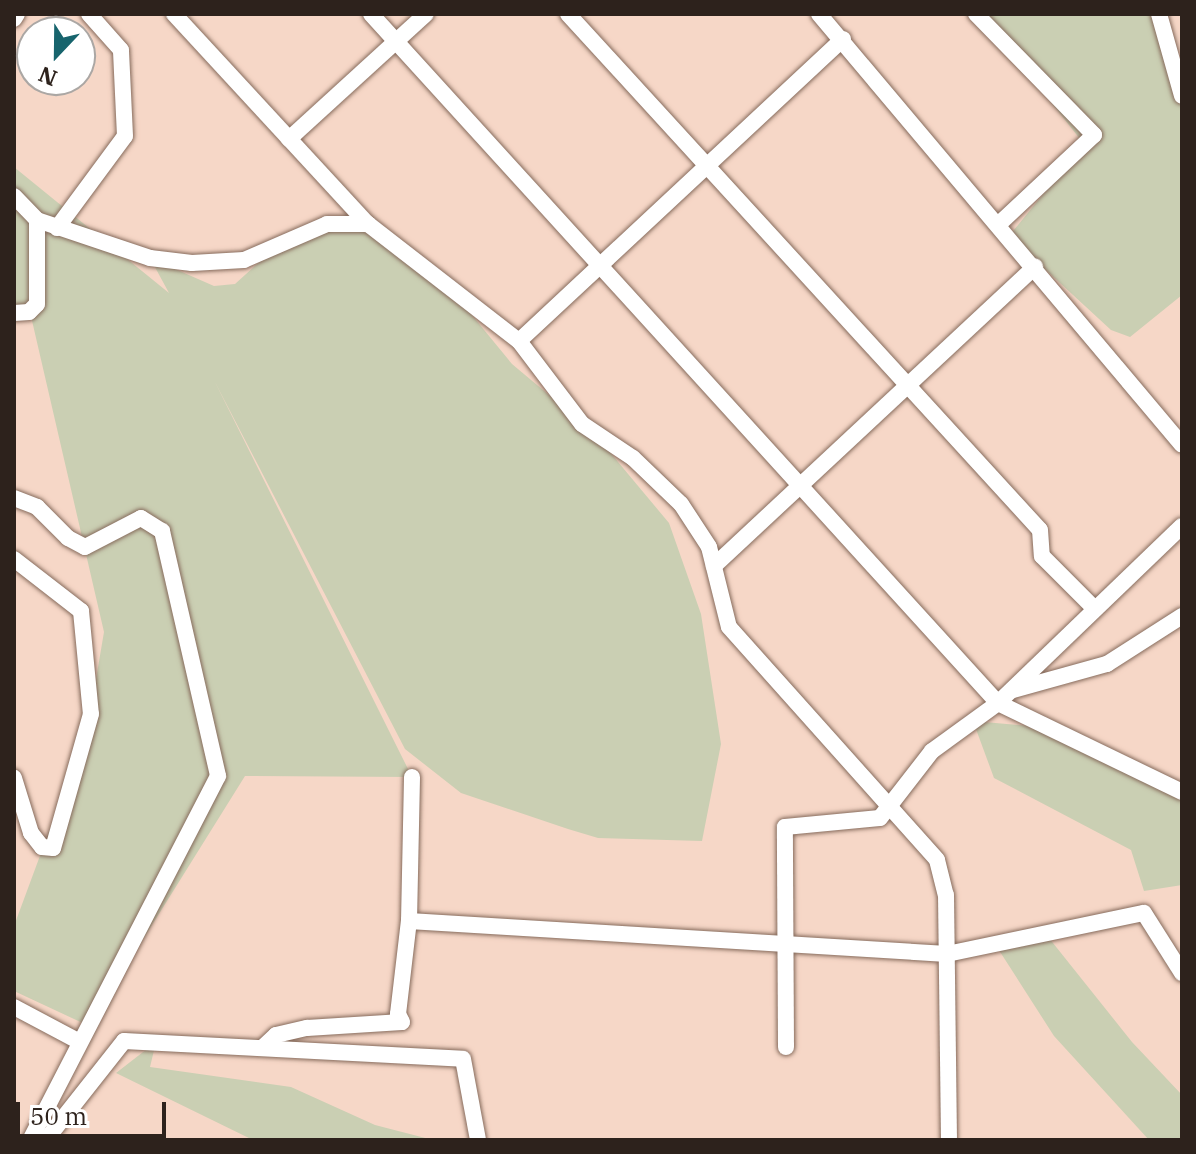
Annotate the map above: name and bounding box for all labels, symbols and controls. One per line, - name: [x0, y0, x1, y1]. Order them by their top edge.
- north arrow: [16, 16, 96, 96]
- text: N: [34, 60, 61, 94]
- scale bar: [20, 1086, 170, 1136]
- text: 50 m: [30, 1100, 87, 1132]

